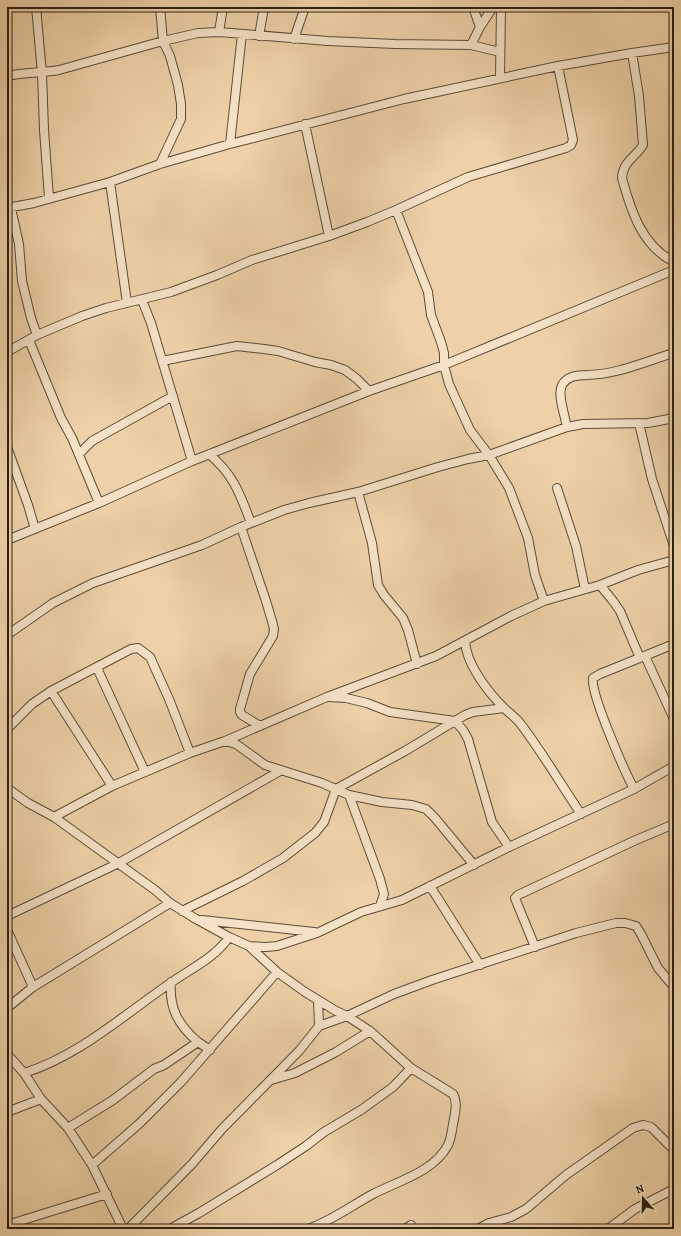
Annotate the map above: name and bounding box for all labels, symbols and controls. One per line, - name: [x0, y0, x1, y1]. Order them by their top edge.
- north arrow: [623, 1178, 663, 1218]
- text: N: [633, 1181, 646, 1197]

